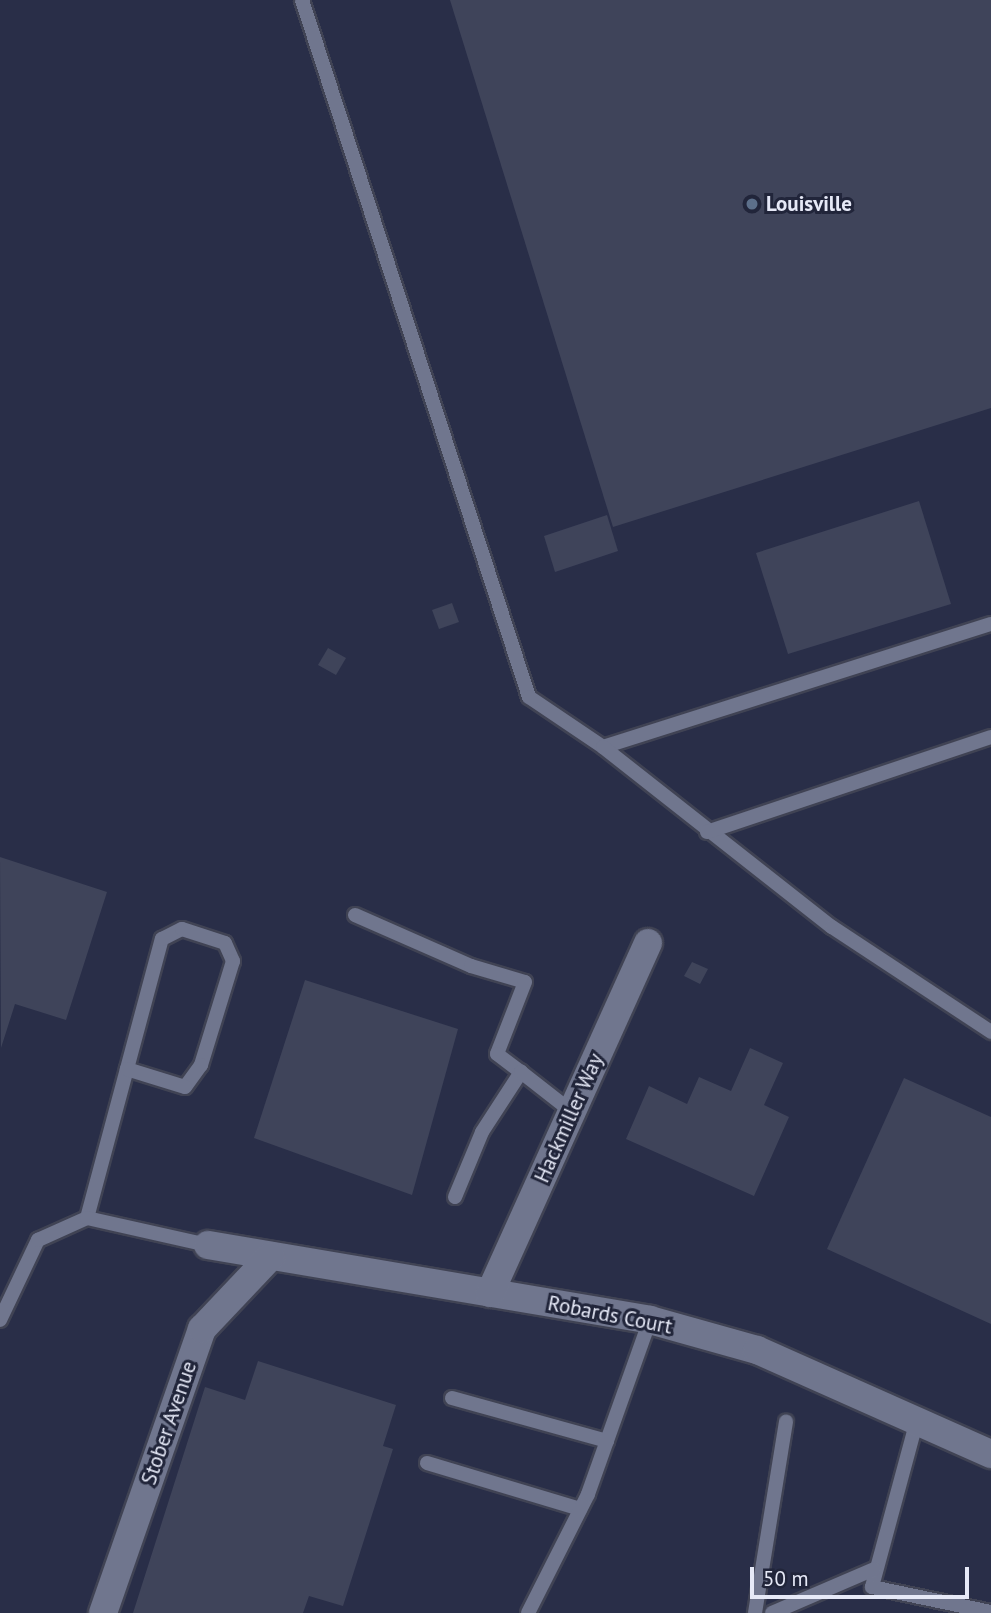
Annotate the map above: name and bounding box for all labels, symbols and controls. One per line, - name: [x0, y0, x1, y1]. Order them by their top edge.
- place label: Louisville: [766, 191, 852, 217]
- marker: Louisville: [744, 196, 760, 212]
- street label: Hackmiller Way: [529, 1049, 609, 1187]
- street label: Robards Court: [546, 1291, 674, 1339]
- street label: Stober Avenue: [136, 1358, 202, 1488]
- scale bar: [753, 1554, 972, 1598]
- text: 50 m: [763, 1565, 809, 1592]

